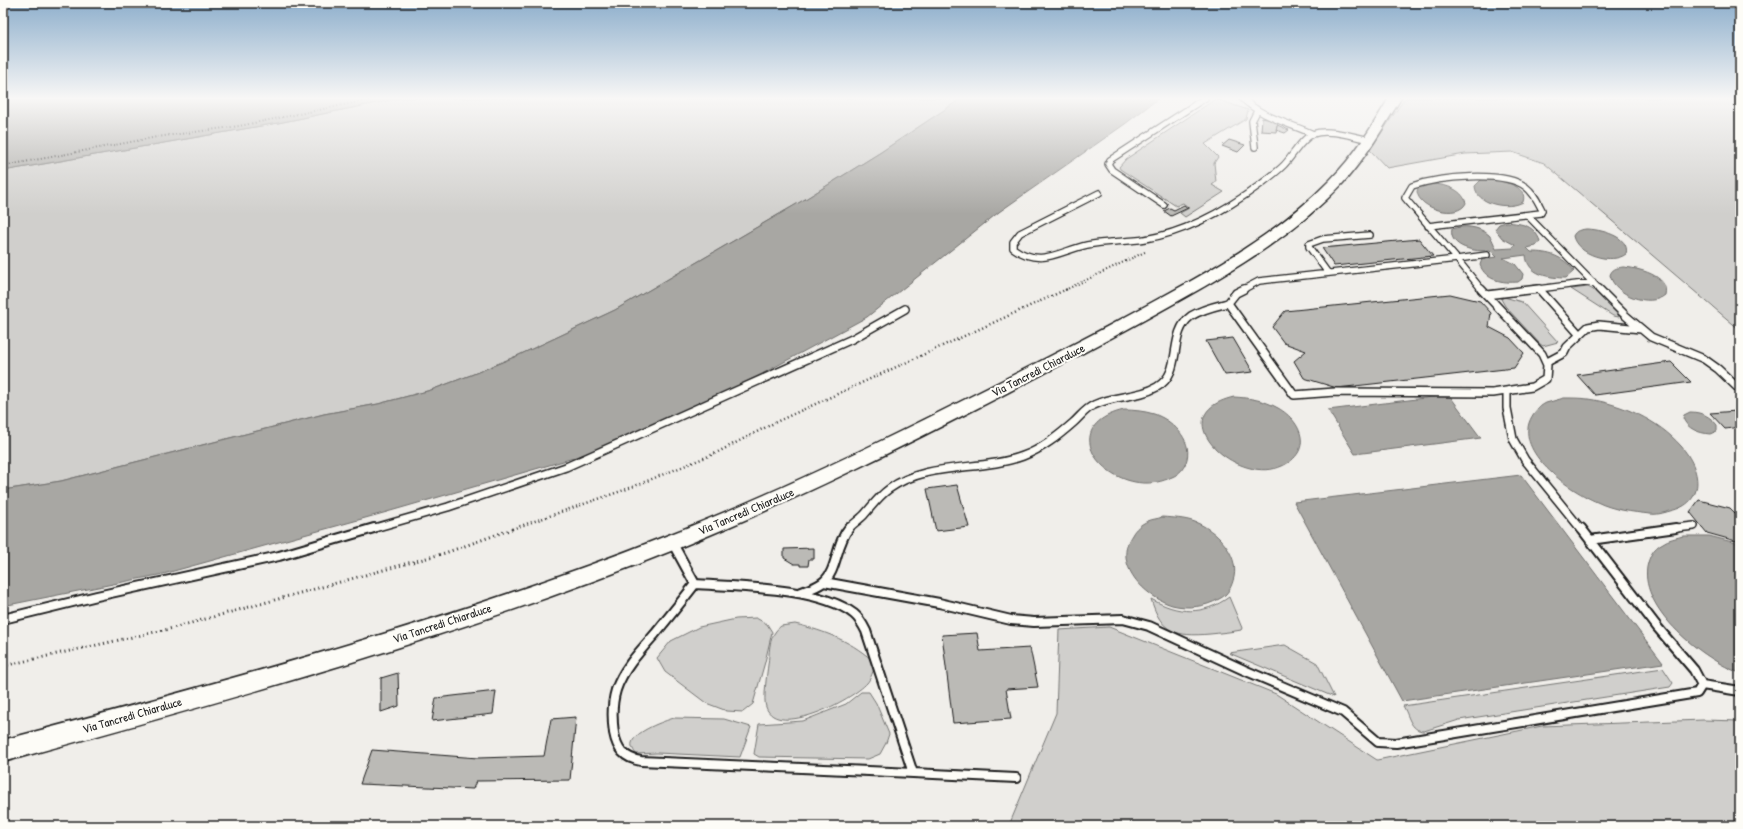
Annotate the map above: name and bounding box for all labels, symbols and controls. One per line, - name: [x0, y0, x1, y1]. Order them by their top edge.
- street label: Via Tancredi Chiaraluce: [988, 339, 1088, 401]
- street label: Via Tancredi Chiaraluce: [695, 483, 797, 539]
- street label: Via Tancredi Chiaraluce: [391, 599, 494, 647]
- street label: Via Tancredi Chiaraluce: [80, 693, 184, 737]

